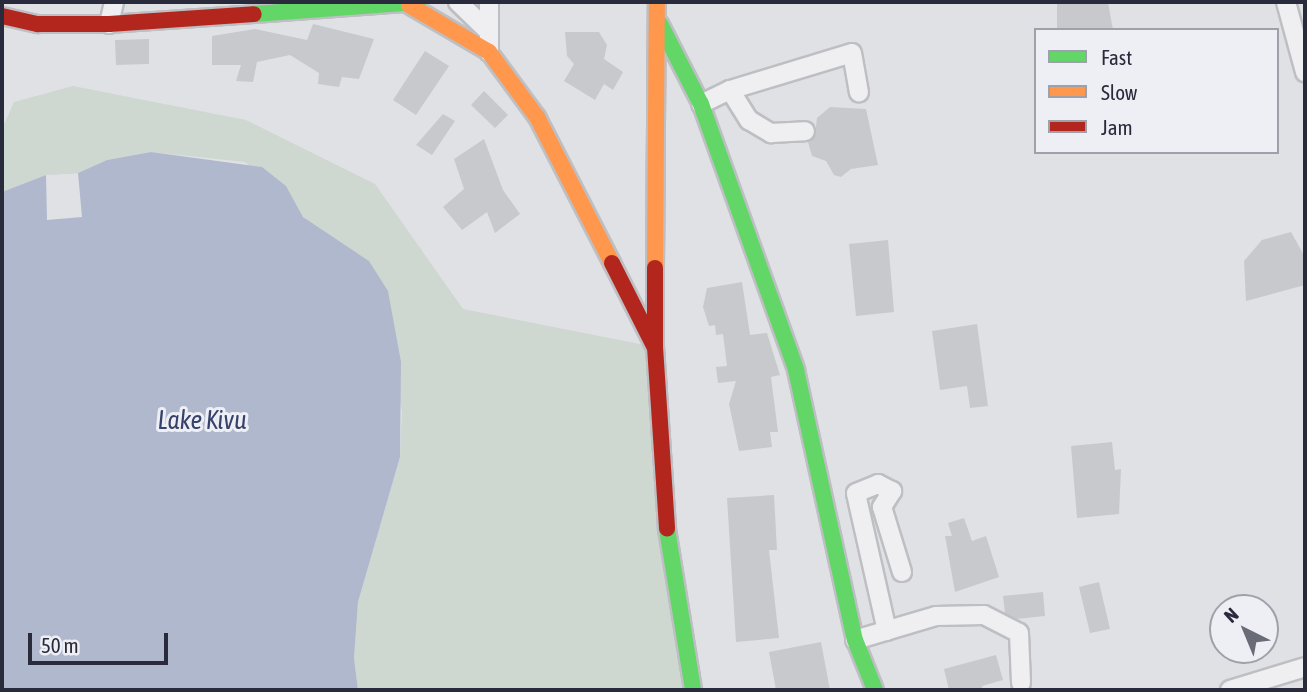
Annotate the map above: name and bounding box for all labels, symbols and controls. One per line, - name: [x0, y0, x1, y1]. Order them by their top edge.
- legend: [1034, 28, 1279, 154]
- text: Fast: [1101, 45, 1132, 69]
- text: Slow: [1101, 80, 1137, 104]
- text: Jam: [1101, 115, 1133, 139]
- water label: Lake Kivu: [157, 405, 247, 437]
- north arrow: [1209, 594, 1279, 664]
- text: N: [1219, 603, 1243, 627]
- scale bar: [32, 618, 172, 662]
- text: 50 m: [41, 633, 79, 657]

